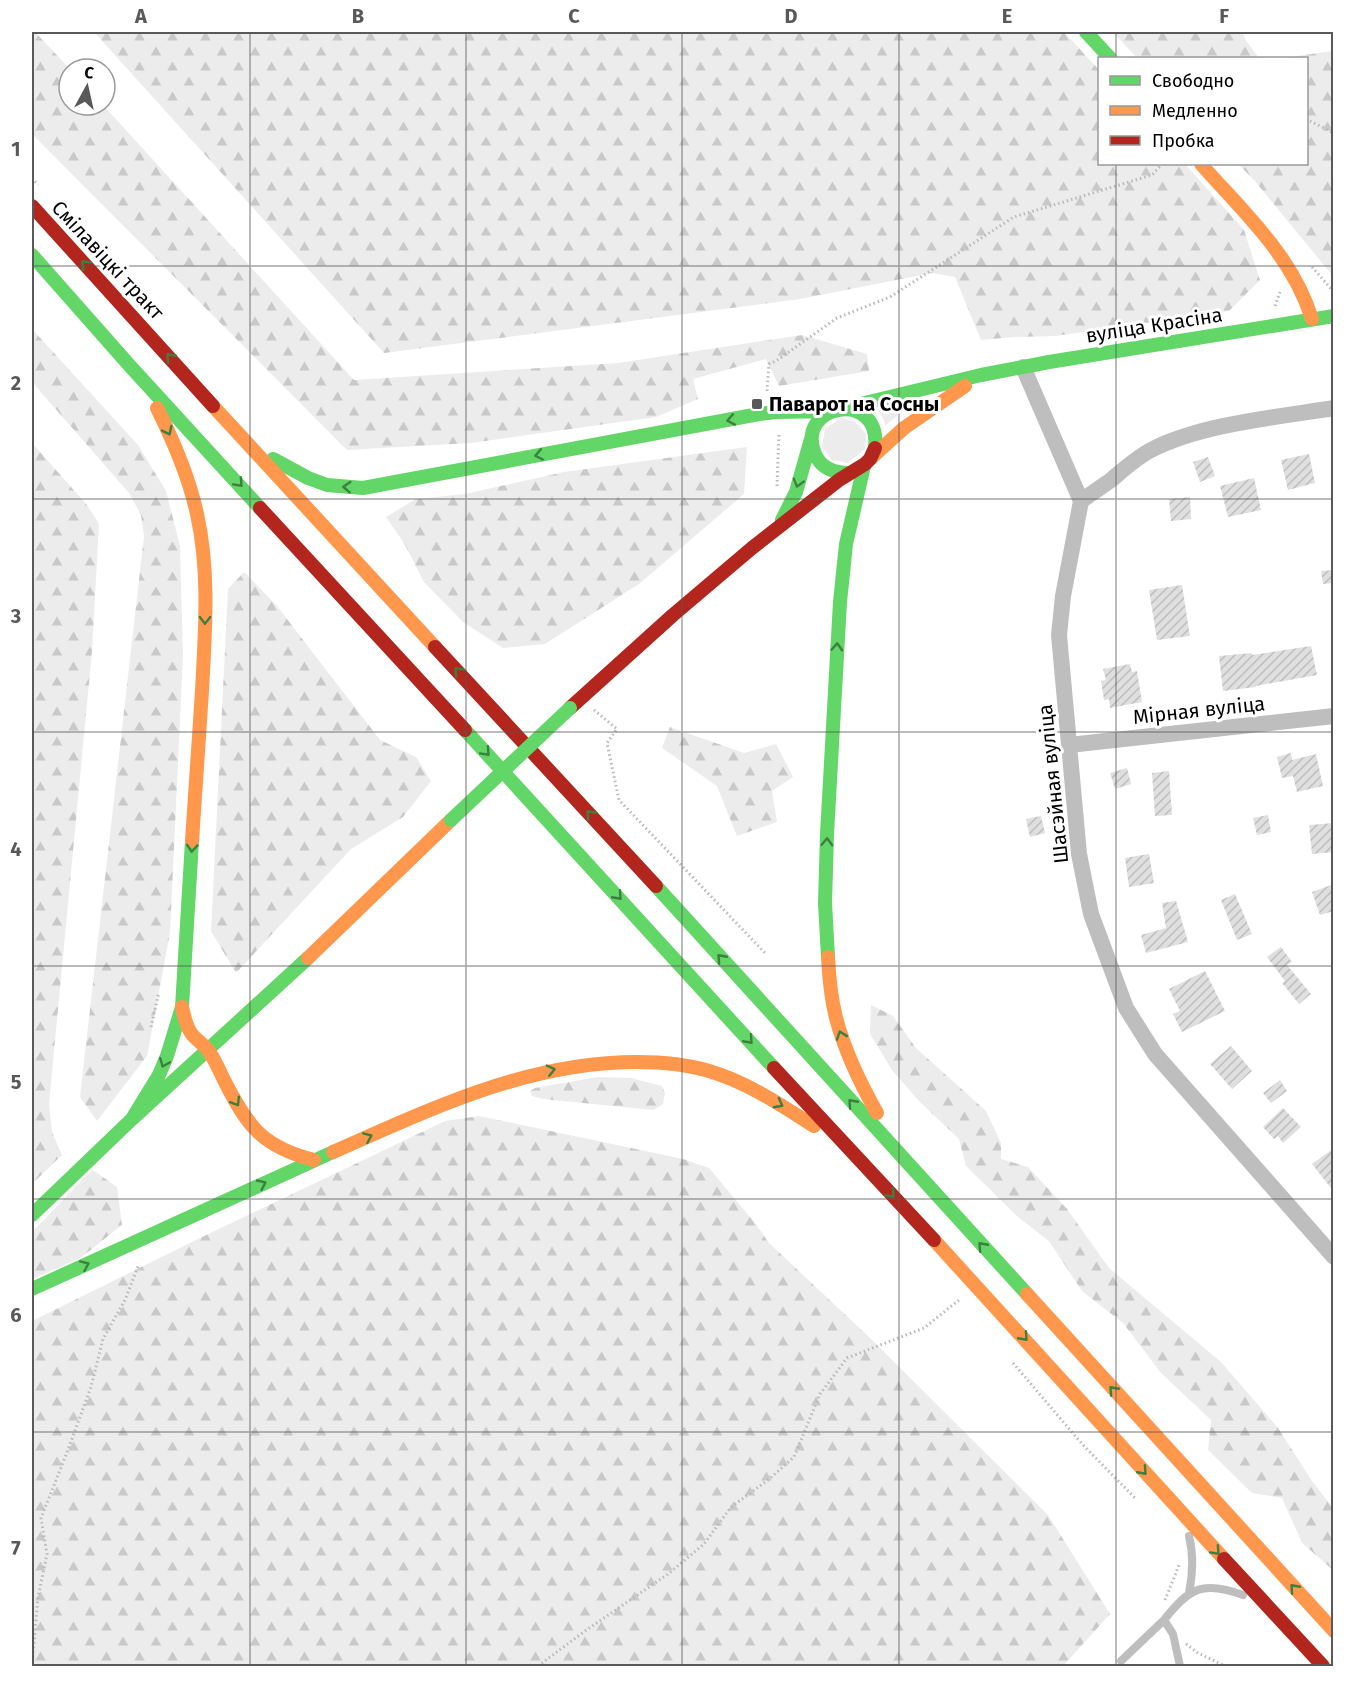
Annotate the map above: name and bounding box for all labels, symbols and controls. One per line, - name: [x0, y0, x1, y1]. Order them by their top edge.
- text: A: [134, 4, 148, 28]
- text: B: [352, 4, 364, 28]
- text: C: [568, 4, 580, 28]
- text: D: [784, 4, 798, 28]
- text: E: [1002, 4, 1012, 28]
- text: F: [1219, 4, 1229, 28]
- north arrow: [57, 57, 117, 117]
- legend: [1098, 57, 1308, 165]
- text: С: [83, 63, 96, 83]
- text: Свободно: [1152, 70, 1234, 92]
- text: Медленно: [1152, 100, 1238, 122]
- text: Пробка: [1152, 130, 1215, 152]
- text: 1: [11, 137, 21, 161]
- street label: Смілавіцкі тракт: [47, 196, 170, 325]
- one-way arrow: [81, 261, 92, 271]
- street label: вуліца Красіна: [1084, 302, 1224, 348]
- one-way arrow: [166, 354, 177, 364]
- text: 2: [11, 371, 21, 395]
- place label: Паварот на Сосны: [769, 392, 939, 416]
- marker: Паварот на Сосны: [750, 397, 764, 411]
- one-way arrow: [726, 413, 736, 426]
- one-way arrow: [161, 424, 173, 435]
- one-way arrow: [534, 449, 544, 461]
- one-way arrow: [232, 477, 243, 487]
- one-way arrow: [793, 477, 805, 488]
- one-way arrow: [343, 481, 352, 494]
- text: 3: [10, 604, 21, 628]
- one-way arrow: [199, 616, 212, 625]
- one-way arrow: [831, 642, 844, 651]
- one-way arrow: [454, 667, 465, 678]
- street label: Мірная вуліца: [1132, 691, 1266, 729]
- street label: Шасэйная вуліца: [1033, 703, 1073, 865]
- one-way arrow: [479, 745, 490, 756]
- one-way arrow: [586, 811, 597, 821]
- text: 4: [10, 837, 22, 861]
- one-way arrow: [820, 837, 833, 846]
- one-way arrow: [186, 844, 199, 853]
- one-way arrow: [611, 889, 622, 899]
- one-way arrow: [717, 955, 728, 965]
- one-way arrow: [836, 1030, 849, 1041]
- one-way arrow: [742, 1033, 753, 1043]
- one-way arrow: [158, 1057, 171, 1067]
- one-way arrow: [545, 1065, 555, 1078]
- text: 5: [11, 1070, 22, 1094]
- one-way arrow: [228, 1096, 240, 1106]
- one-way arrow: [772, 1097, 783, 1108]
- one-way arrow: [849, 1099, 860, 1110]
- one-way arrow: [361, 1132, 372, 1144]
- one-way arrow: [255, 1179, 266, 1191]
- one-way arrow: [884, 1187, 895, 1197]
- one-way arrow: [978, 1242, 989, 1252]
- one-way arrow: [78, 1260, 89, 1272]
- text: 6: [10, 1303, 22, 1327]
- one-way arrow: [1016, 1330, 1027, 1341]
- one-way arrow: [1109, 1386, 1120, 1397]
- one-way arrow: [1136, 1464, 1147, 1474]
- text: 7: [11, 1536, 21, 1560]
- one-way arrow: [1209, 1544, 1220, 1555]
- one-way arrow: [1290, 1584, 1301, 1595]

